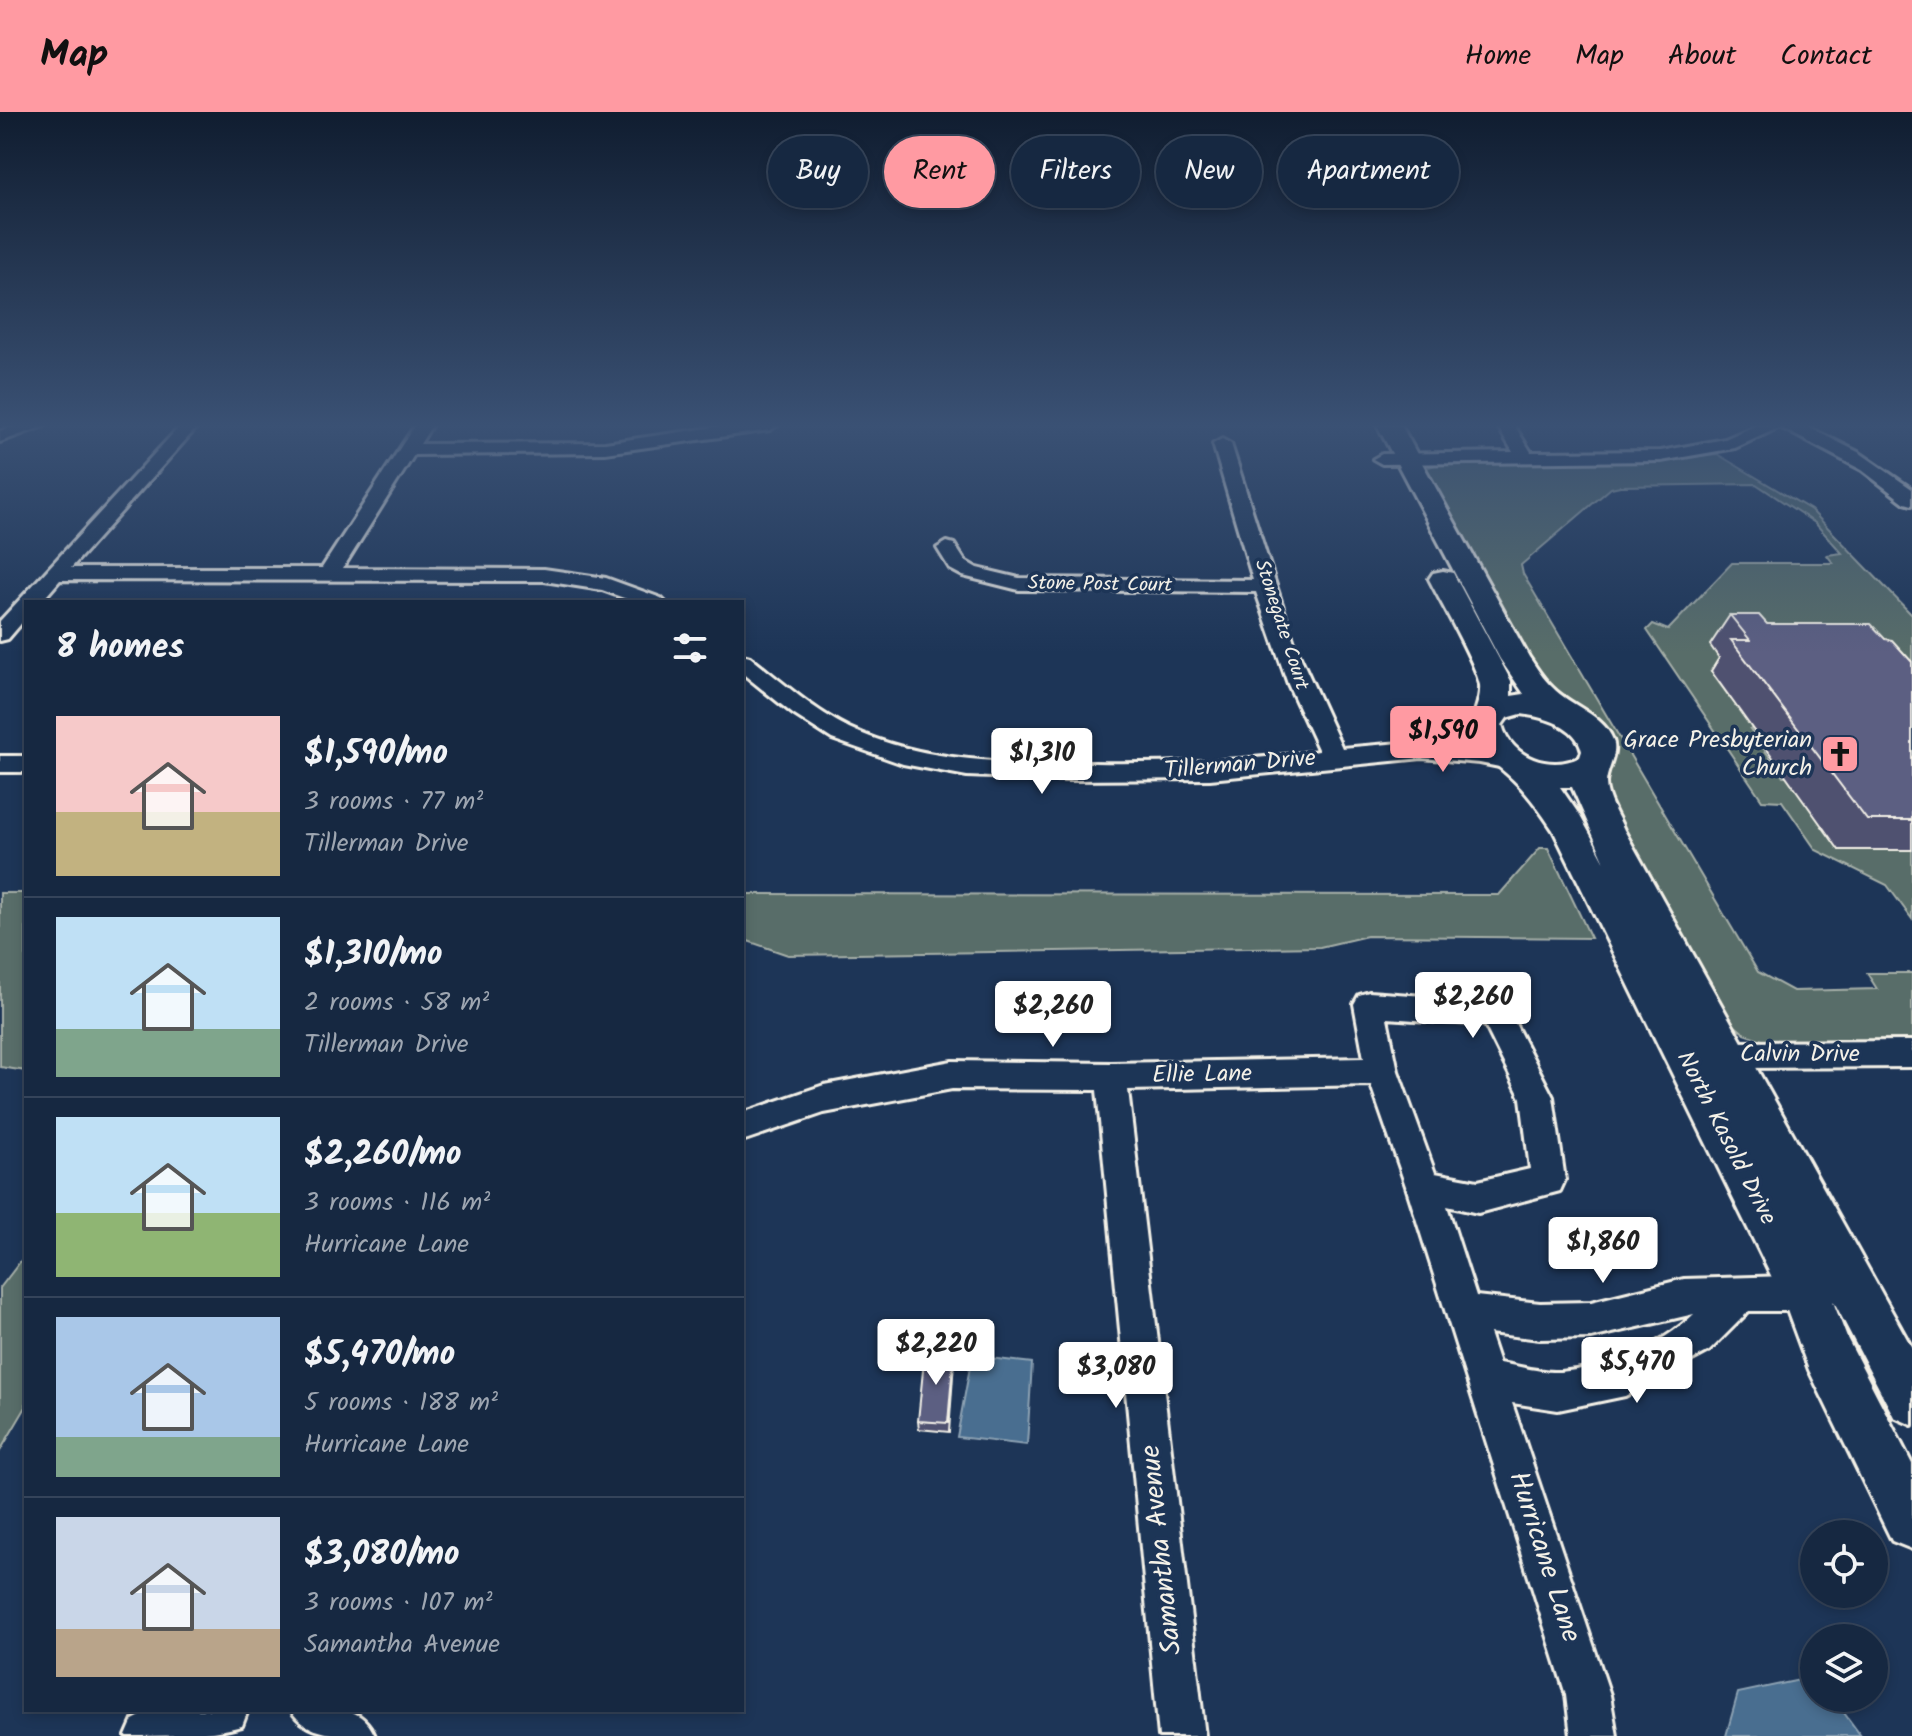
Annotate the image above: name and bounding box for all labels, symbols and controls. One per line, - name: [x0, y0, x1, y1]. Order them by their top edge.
- text: Map: [40, 26, 109, 86]
- text: Home: [1465, 34, 1531, 79]
- text: Map: [1575, 34, 1624, 79]
- text: About: [1668, 34, 1736, 79]
- text: Contact: [1780, 34, 1872, 79]
- chip: Buy: [768, 136, 868, 208]
- chip: Rent: [884, 136, 995, 208]
- chip: Filters: [1011, 136, 1140, 208]
- chip: New: [1156, 136, 1262, 208]
- chip: Apartment: [1278, 136, 1459, 208]
- street label: Stonegate Court: [1245, 556, 1317, 695]
- street label: Stone Post Court: [1028, 568, 1173, 602]
- text: 8 homes: [56, 621, 184, 675]
- icon: filters: [668, 626, 712, 670]
- pin: $1,590: [1378, 706, 1508, 774]
- text: $1,590: [1408, 711, 1478, 753]
- place label: Grace Presbyterian Church: [1623, 721, 1812, 788]
- text: $1,590/mo: [304, 727, 448, 781]
- pin: $1,310: [977, 728, 1107, 796]
- text: $1,310: [1009, 733, 1075, 775]
- church icon: Grace Presbyterian Church: [1819, 733, 1861, 775]
- street label: Tillerman Drive: [1163, 739, 1318, 791]
- icon: home: [120, 748, 216, 844]
- text: 3 rooms · 77 m²: [304, 781, 483, 823]
- text: Tillerman Drive: [304, 823, 469, 865]
- text: $1,310/mo: [304, 928, 443, 982]
- icon: home: [120, 949, 216, 1045]
- pin: $2,260: [1408, 972, 1538, 1040]
- text: $2,260: [1433, 977, 1513, 1019]
- pin: $2,260: [988, 981, 1118, 1049]
- text: 2 rooms · 58 m²: [304, 982, 489, 1024]
- text: $2,260: [1013, 986, 1093, 1028]
- text: Tillerman Drive: [304, 1024, 469, 1066]
- street label: Calvin Drive: [1740, 1035, 1860, 1074]
- street label: North Kasold Drive: [1665, 1044, 1787, 1232]
- street label: Ellie Lane: [1152, 1055, 1252, 1095]
- text: $2,260/mo: [304, 1128, 462, 1182]
- icon: home: [120, 1149, 216, 1245]
- text: 3 rooms · 116 m²: [304, 1182, 490, 1224]
- pin: $1,860: [1538, 1217, 1668, 1285]
- text: $1,860: [1567, 1222, 1639, 1264]
- text: Hurricane Lane: [304, 1224, 469, 1266]
- pin: $2,220: [871, 1319, 1001, 1387]
- text: $2,220: [895, 1324, 977, 1366]
- text: $5,470/mo: [304, 1328, 455, 1382]
- pin: $5,470: [1572, 1337, 1702, 1405]
- pin: $3,080: [1051, 1342, 1181, 1410]
- text: $5,470: [1599, 1342, 1675, 1384]
- text: $3,080: [1077, 1347, 1155, 1389]
- icon: home: [120, 1349, 216, 1445]
- text: 5 rooms · 188 m²: [304, 1382, 498, 1424]
- text: Hurricane Lane: [304, 1424, 469, 1466]
- street label: Samantha Avenue: [1129, 1442, 1195, 1657]
- street label: Hurricane Lane: [1495, 1466, 1593, 1649]
- map controls: [1800, 1520, 1888, 1712]
- button: locate: [1800, 1520, 1888, 1608]
- text: $3,080/mo: [304, 1528, 460, 1582]
- icon: home: [120, 1549, 216, 1645]
- text: 3 rooms · 107 m²: [304, 1582, 493, 1624]
- text: Samantha Avenue: [304, 1624, 500, 1666]
- button: layers: [1800, 1624, 1888, 1712]

